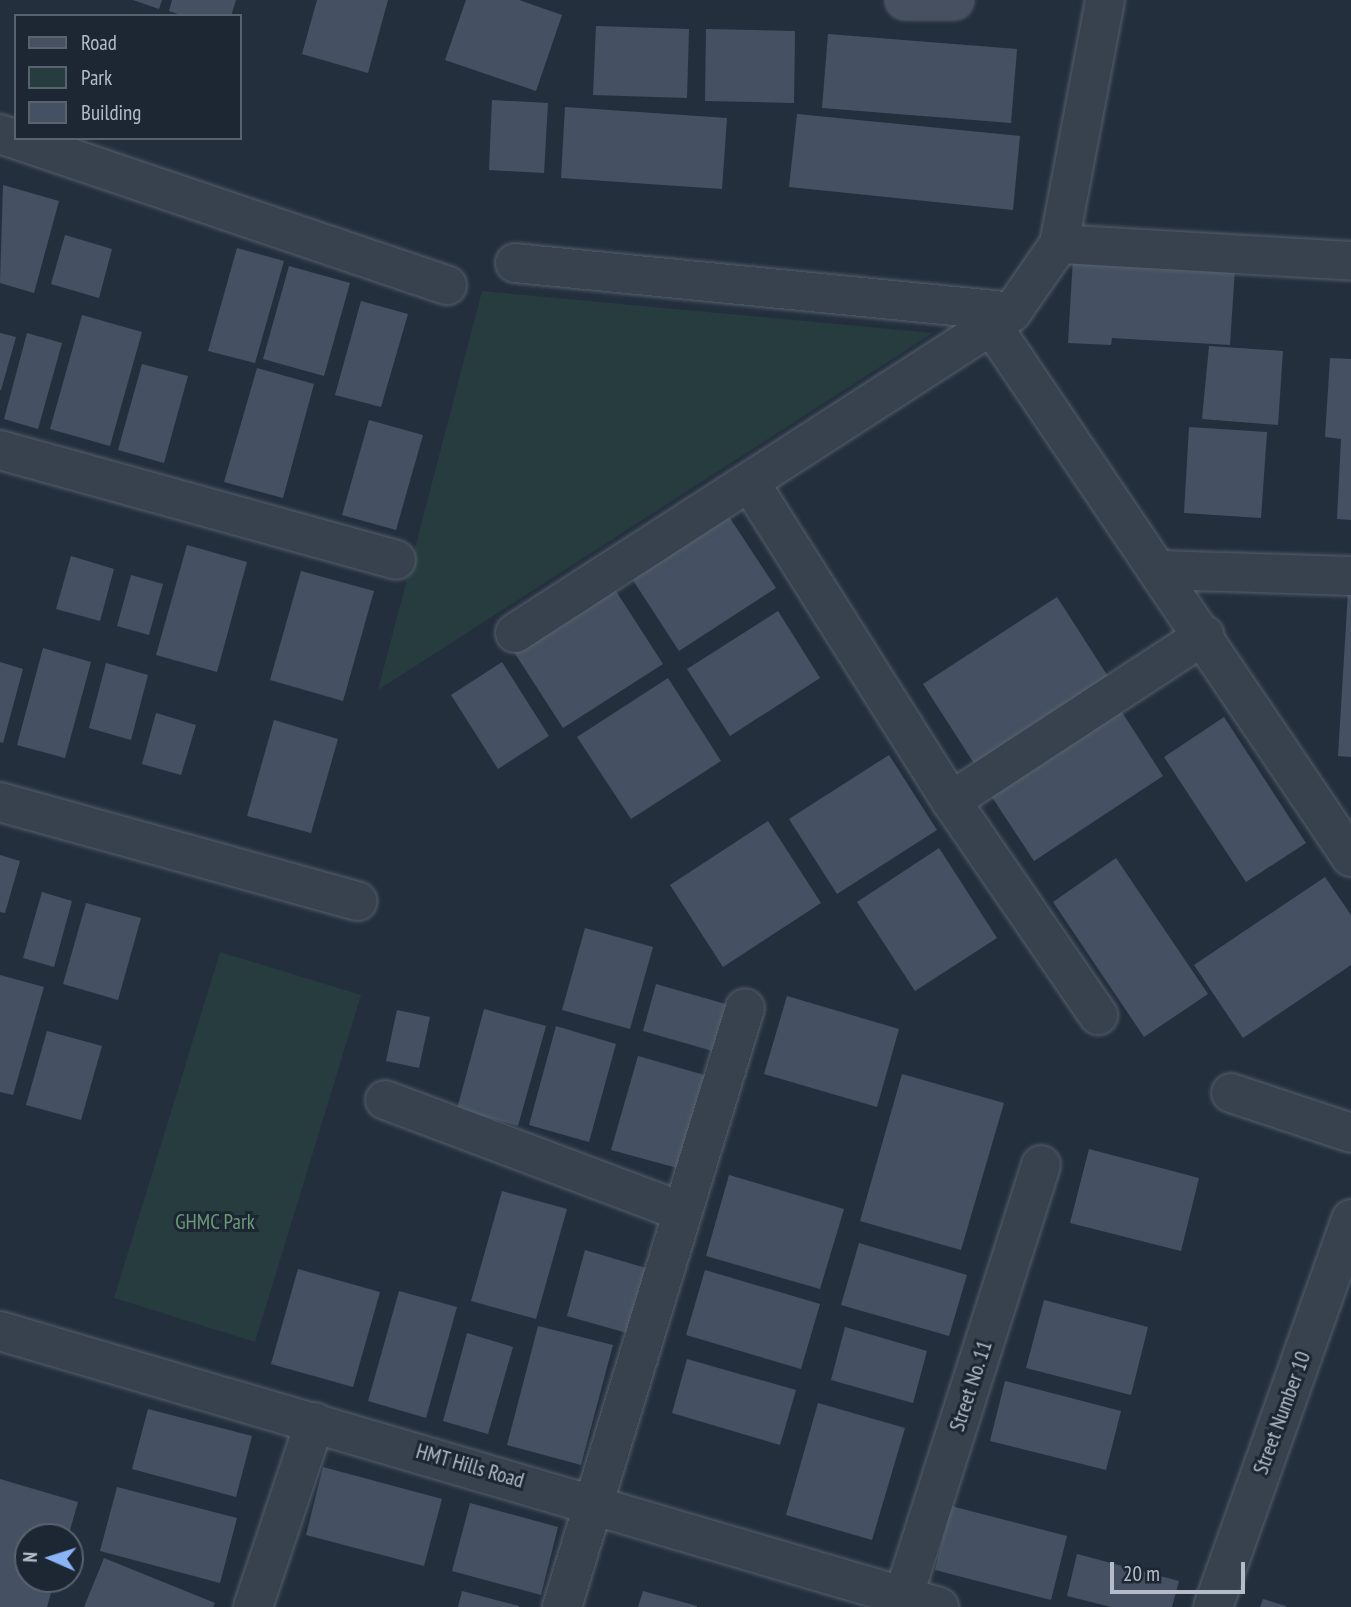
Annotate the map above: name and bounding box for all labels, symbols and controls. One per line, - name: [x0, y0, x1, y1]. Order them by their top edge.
- legend: [14, 14, 242, 140]
- text: Road: [81, 29, 117, 56]
- text: Park: [81, 64, 112, 91]
- text: Building: [81, 99, 141, 126]
- park label: GHMC Park: [175, 1209, 255, 1235]
- street label: Street No. 11: [944, 1337, 998, 1435]
- street label: Street Number 10: [1248, 1348, 1316, 1478]
- street label: HMT Hills Road: [413, 1439, 527, 1493]
- north arrow: [14, 1523, 84, 1593]
- scale bar: [1113, 1548, 1248, 1592]
- text: N: [18, 1551, 42, 1563]
- text: 20 m: [1123, 1560, 1160, 1587]

